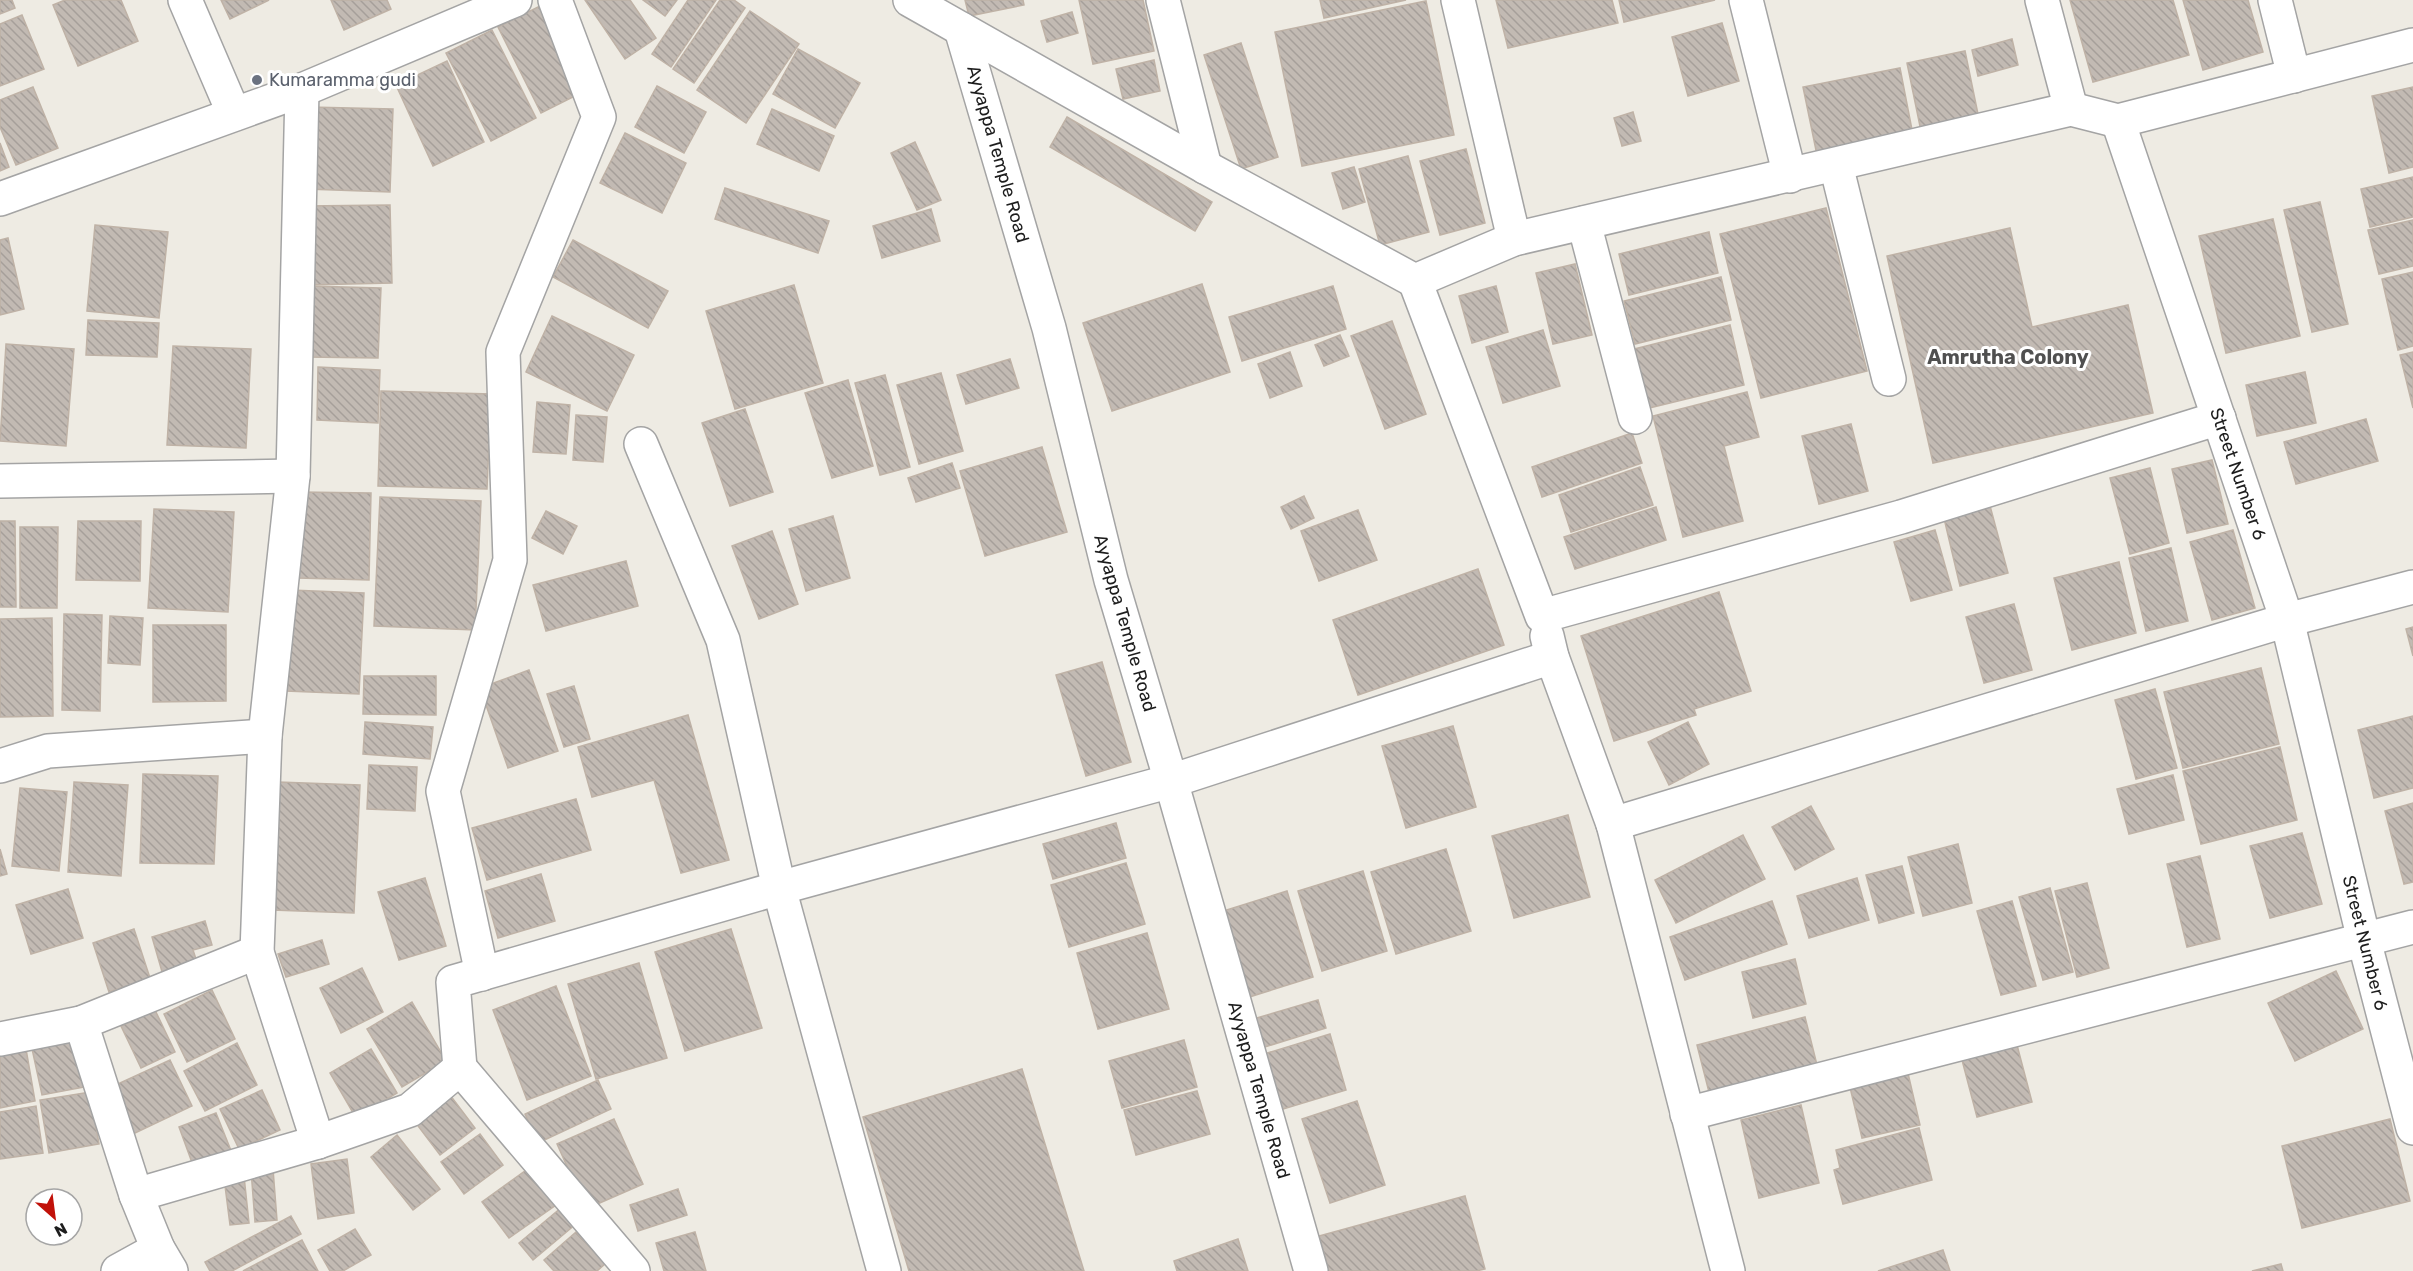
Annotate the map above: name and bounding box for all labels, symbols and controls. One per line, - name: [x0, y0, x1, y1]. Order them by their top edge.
- street label: Ayyappa Temple Road: [962, 63, 1034, 245]
- place label: Kumaramma gudi: [269, 69, 416, 91]
- marker: Kumaramma gudi: [250, 73, 264, 87]
- district label: Amrutha Colony: [1927, 345, 2089, 369]
- street label: Street Number 6: [2205, 405, 2271, 543]
- street label: Ayyappa Temple Road: [1089, 532, 1161, 714]
- street label: Street Number 6: [2338, 873, 2392, 1013]
- street label: Ayyappa Temple Road: [1223, 999, 1295, 1181]
- north arrow: [24, 1187, 84, 1247]
- text: N: [51, 1219, 70, 1241]

